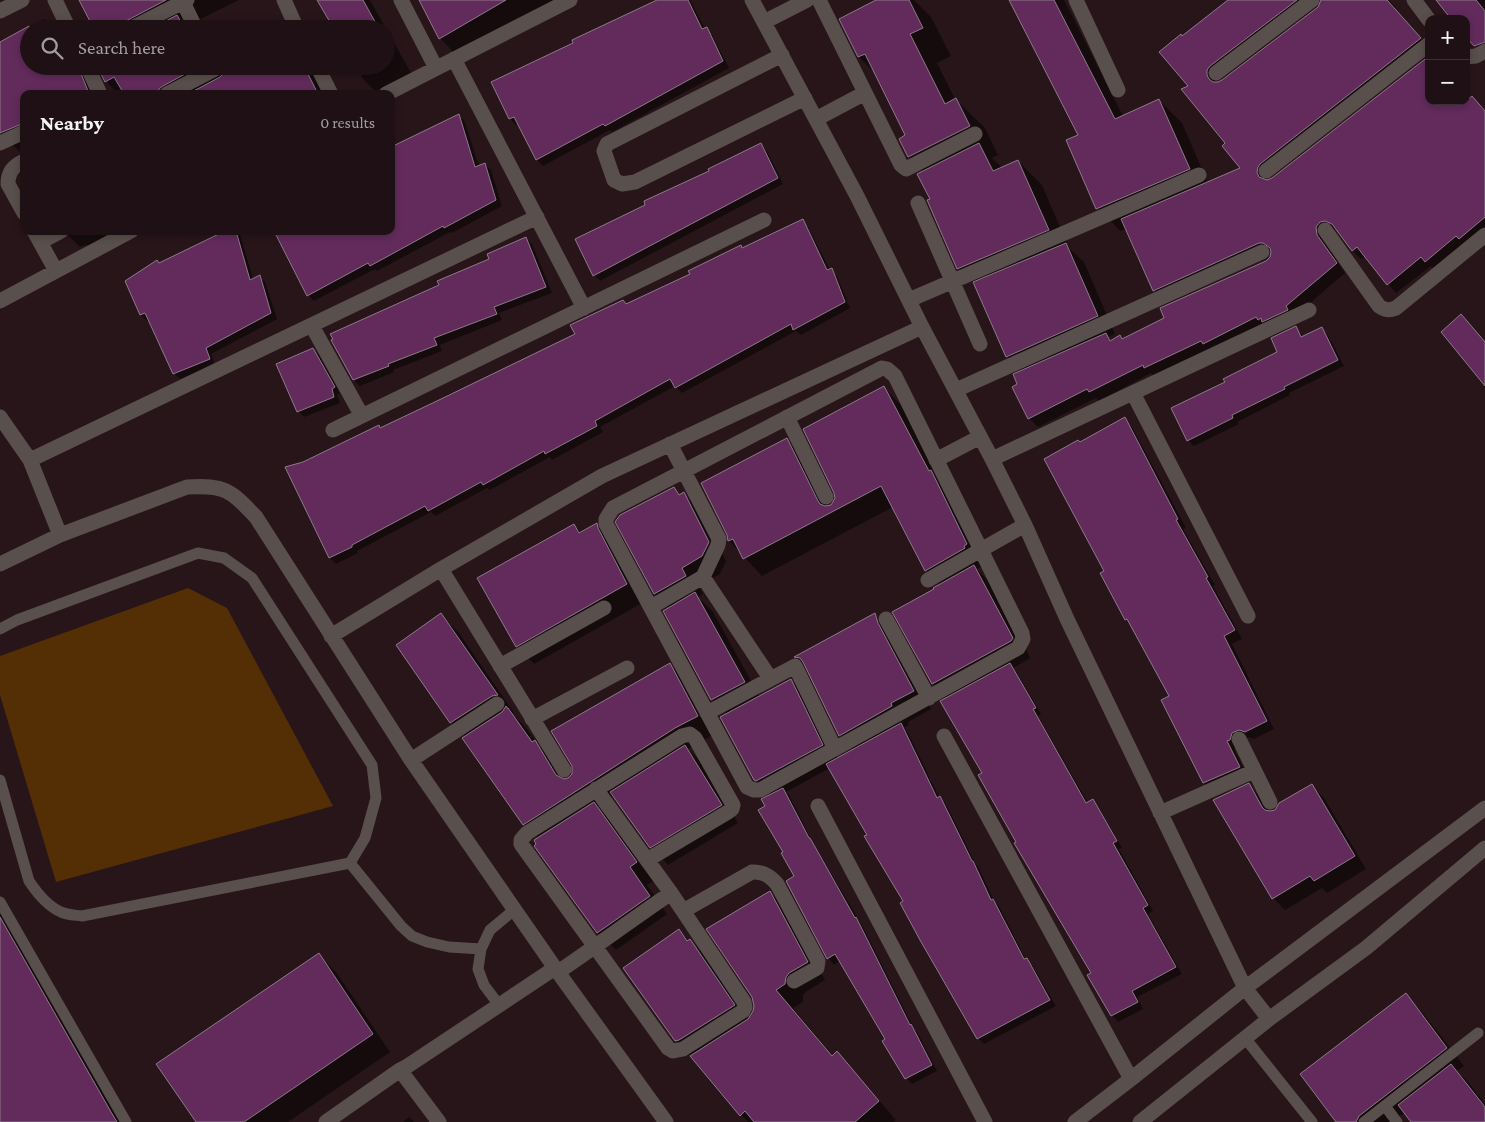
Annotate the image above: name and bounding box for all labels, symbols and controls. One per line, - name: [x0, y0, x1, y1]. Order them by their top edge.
- map controls: [1425, 15, 1470, 105]
- button: +: [1425, 15, 1470, 60]
- search box: [20, 20, 395, 75]
- icon: search: [38, 34, 66, 62]
- text: Search here: [78, 37, 165, 58]
- button: −: [1425, 60, 1470, 105]
- text: Nearby: [40, 111, 104, 135]
- text: 0 results: [320, 114, 375, 131]

